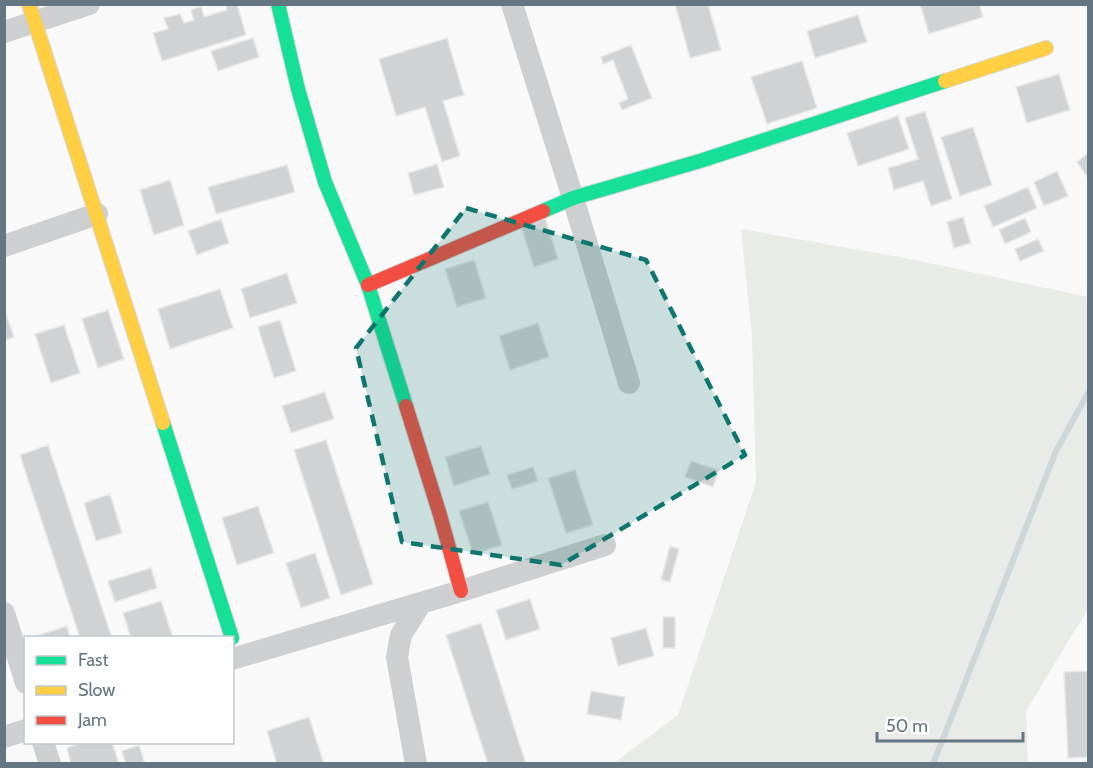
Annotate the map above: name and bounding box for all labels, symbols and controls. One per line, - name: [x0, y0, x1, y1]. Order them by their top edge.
- legend: [24, 636, 234, 744]
- text: Fast: [78, 649, 109, 671]
- text: Slow: [78, 679, 115, 701]
- scale bar: [877, 705, 1022, 743]
- text: Jam: [77, 709, 107, 731]
- text: 50 m: [886, 715, 928, 737]

